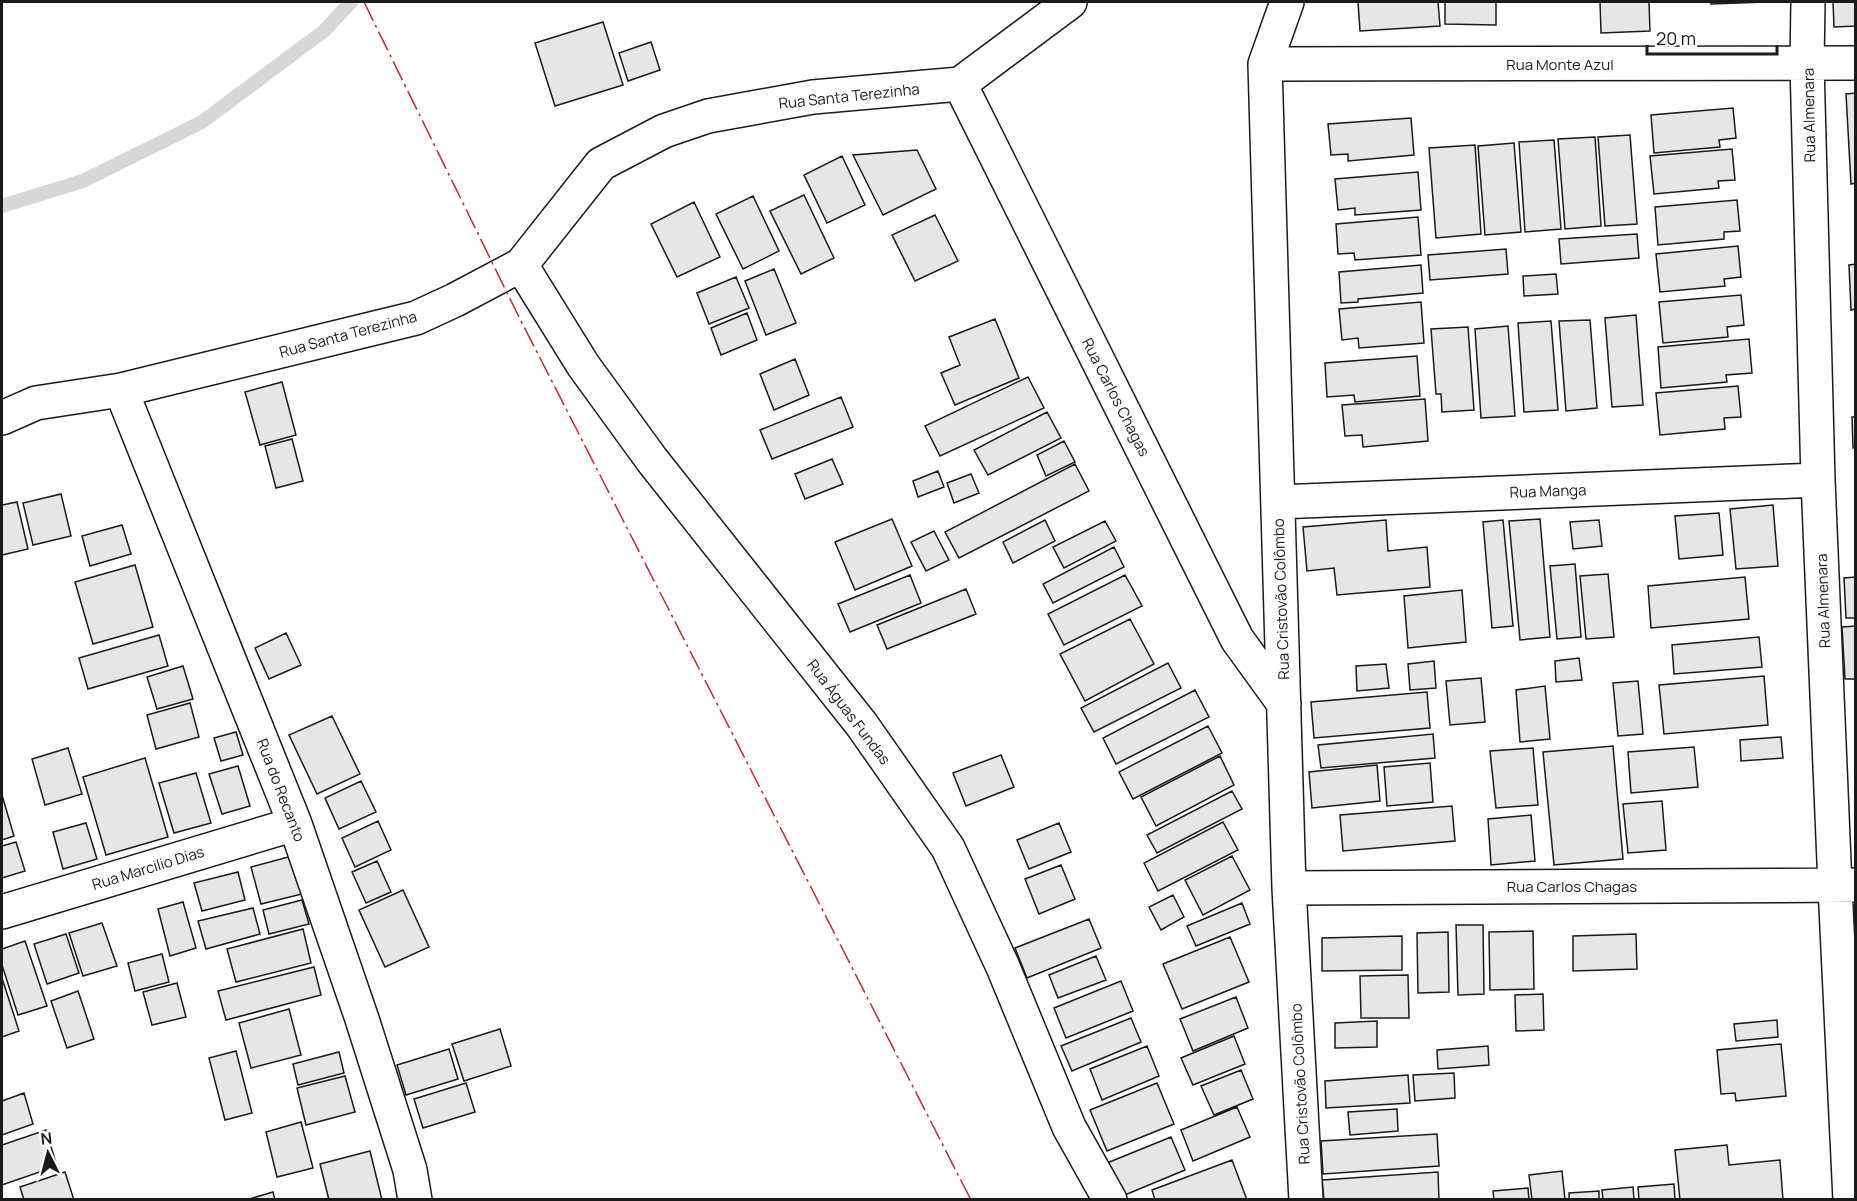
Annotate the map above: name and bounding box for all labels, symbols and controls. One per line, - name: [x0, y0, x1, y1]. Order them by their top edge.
- scale bar: [1647, 18, 1778, 56]
- text: 20 m: [1656, 26, 1696, 50]
- street label: Rua Monte Azul: [1506, 54, 1614, 75]
- street label: Rua Almenara: [1798, 68, 1820, 162]
- street label: Rua Santa Terezinha: [777, 78, 921, 114]
- street label: Rua Santa Terezinha: [277, 306, 419, 362]
- street label: Rua Carlos Chagas: [1077, 334, 1155, 460]
- street label: Rua Manga: [1509, 479, 1587, 503]
- street label: Rua Cristovão Colômbo: [1268, 518, 1294, 680]
- street label: Rua Almenara: [1811, 553, 1835, 649]
- street label: Rua Águas Fundas: [803, 655, 896, 769]
- street label: Rua do Recanto: [252, 735, 310, 845]
- street label: Rua Marcilio Dias: [89, 841, 207, 895]
- street label: Rua Carlos Chagas: [1507, 876, 1637, 897]
- street label: Rua Cristovão Colômbo: [1285, 1003, 1315, 1165]
- north arrow: [18, 1123, 78, 1183]
- text: N: [40, 1127, 53, 1150]

